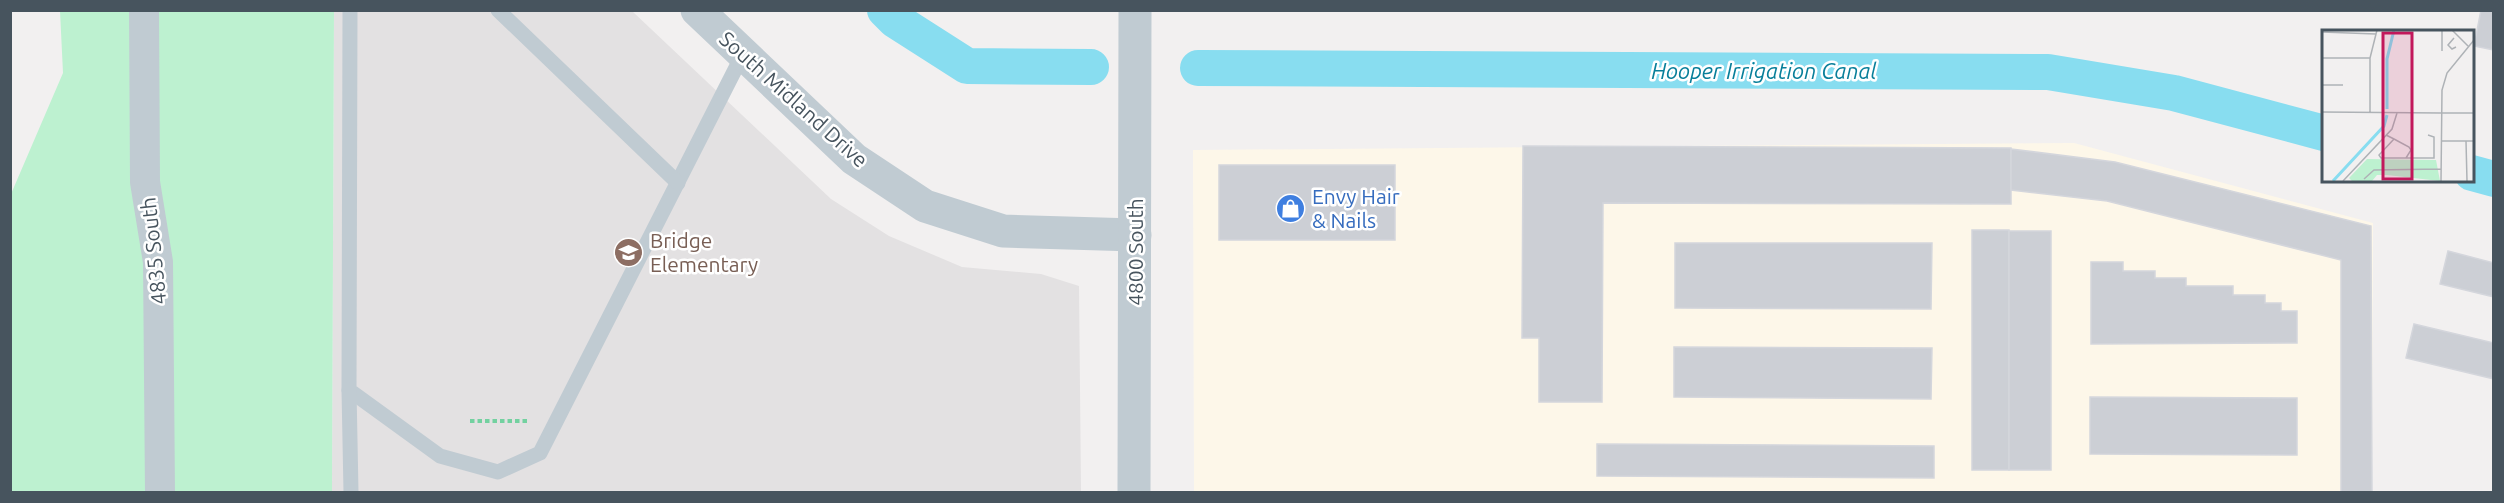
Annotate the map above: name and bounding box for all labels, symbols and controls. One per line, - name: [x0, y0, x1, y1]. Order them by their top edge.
- street label: South Midland Drive: [715, 26, 873, 172]
- inset map: [2322, 30, 2474, 182]
- water label: Hooper Irrigation Canal: [1651, 58, 1877, 83]
- place label: Envy Hair & Nails: [1312, 184, 1400, 232]
- shop icon: Envy Hair & Nails: [1275, 192, 1307, 224]
- street label: 4835 South: [135, 196, 171, 306]
- street label: 4800 South: [1123, 198, 1147, 306]
- place label: Bridge Elementary: [650, 228, 758, 276]
- school or university icon: Bridge Elementary: [613, 236, 645, 268]

